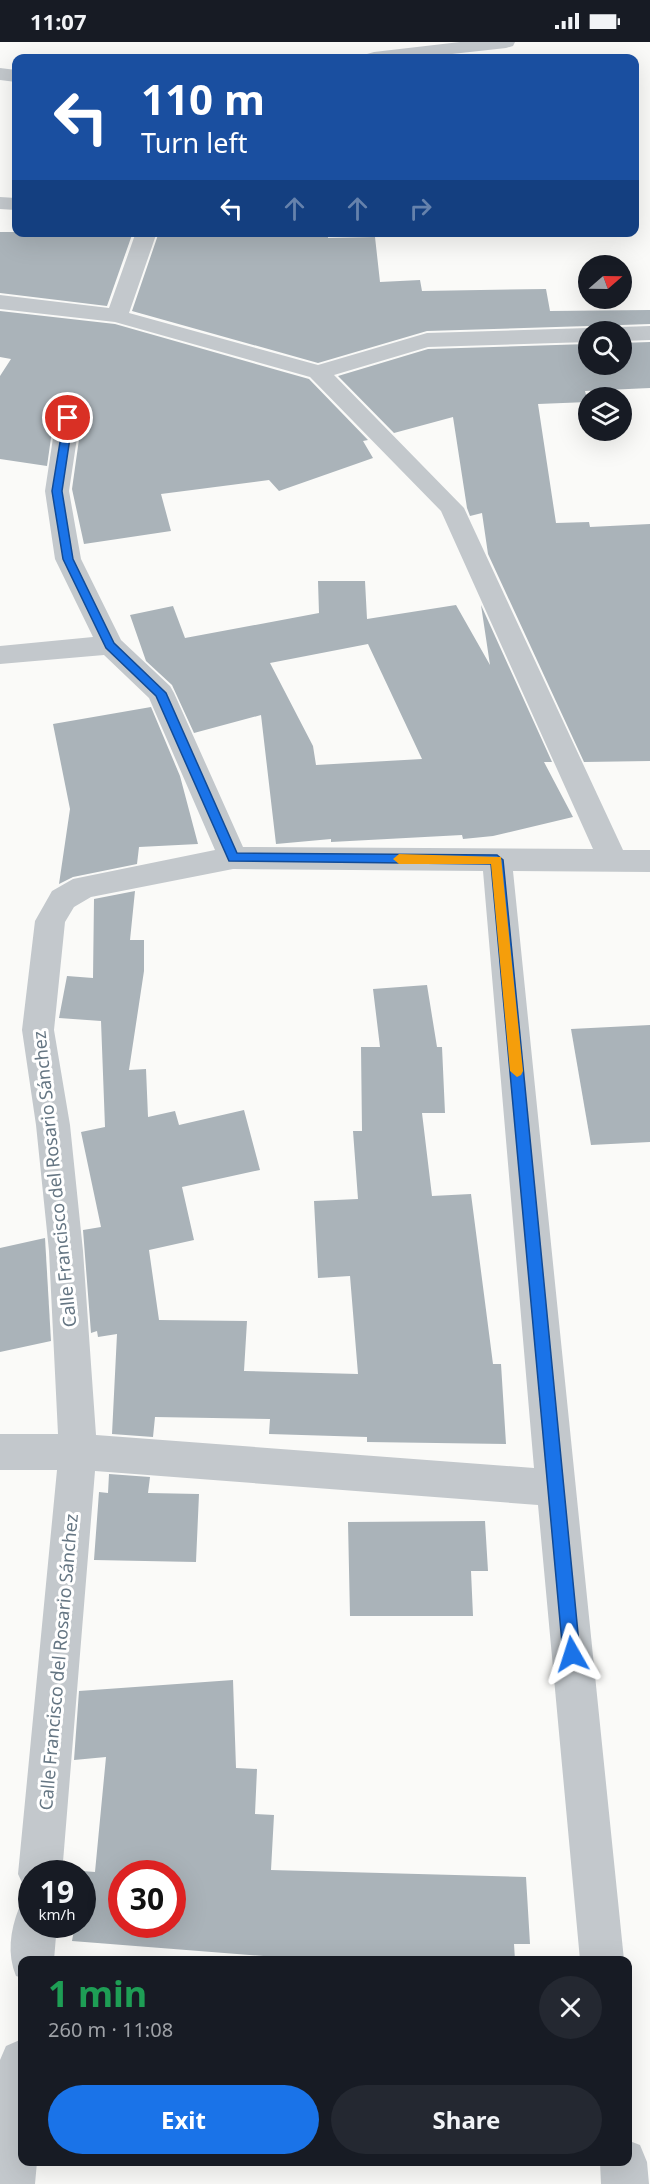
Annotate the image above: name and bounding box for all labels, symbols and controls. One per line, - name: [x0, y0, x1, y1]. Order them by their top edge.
- text: 11:07: [30, 6, 87, 36]
- text: 110 m: [141, 70, 265, 127]
- icon: left: [42, 78, 120, 156]
- text: Turn left: [141, 124, 247, 161]
- icon: left: [215, 192, 248, 225]
- icon: ahead: [278, 192, 311, 225]
- icon: ahead: [341, 192, 374, 225]
- icon: right: [404, 192, 437, 225]
- north arrow: [578, 255, 632, 309]
- map controls: [578, 255, 632, 441]
- button: search: [578, 321, 632, 375]
- button: layers: [578, 387, 632, 441]
- pin: [42, 392, 93, 443]
- icon: arrive: [51, 401, 84, 434]
- street label: Calle Francisco del Rosario Sánchez: [27, 1030, 81, 1328]
- street label: Calle Francisco del Rosario Sánchez: [33, 1513, 83, 1811]
- position arrow: [540, 1622, 604, 1686]
- speed limit sign: 30: [108, 1860, 186, 1938]
- text: 19: [40, 1871, 74, 1912]
- text: km/h: [39, 1904, 75, 1924]
- text: 1 min: [48, 1969, 147, 2018]
- button: close: [539, 1976, 602, 2039]
- text: 260 m · 11:08: [48, 2016, 173, 2043]
- button: Exit: [48, 2085, 319, 2154]
- button: Share: [331, 2085, 602, 2154]

